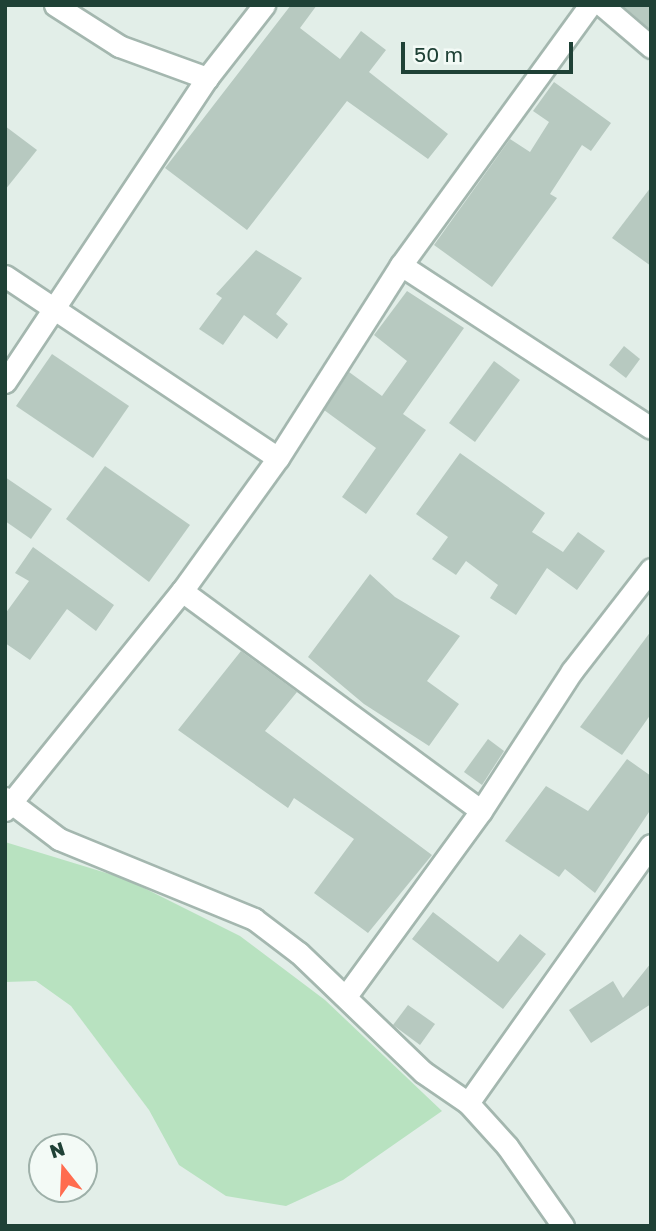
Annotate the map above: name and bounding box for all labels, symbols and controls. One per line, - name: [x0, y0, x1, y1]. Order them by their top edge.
- scale bar: [404, 28, 576, 72]
- text: 50 m: [414, 41, 463, 67]
- north arrow: [28, 1133, 98, 1203]
- text: N: [47, 1136, 67, 1163]

